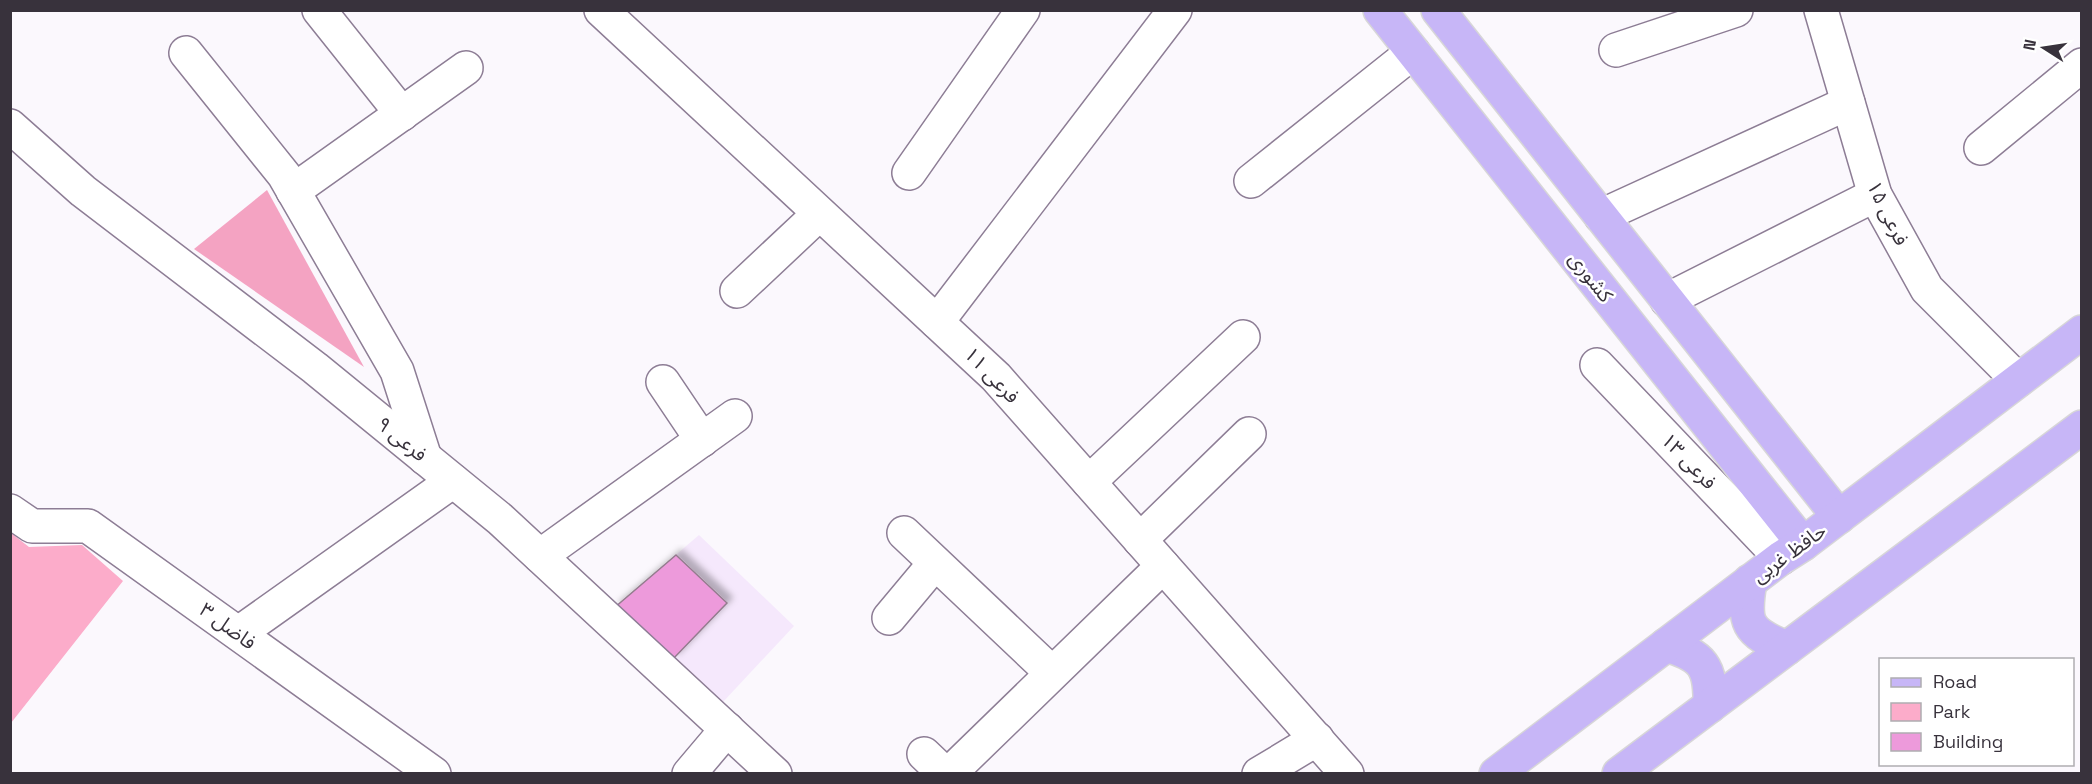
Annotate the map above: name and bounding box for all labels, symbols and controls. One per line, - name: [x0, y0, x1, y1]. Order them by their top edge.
- north arrow: [2014, 18, 2074, 78]
- text: N: [2018, 38, 2041, 52]
- street label: فرعی ۱۵: [1861, 176, 1915, 250]
- street label: کشوری: [1563, 246, 1619, 308]
- street label: فرعی ۱۱: [959, 341, 1025, 409]
- street label: فرعی ۹: [371, 411, 433, 467]
- street label: فرعی ۱۳: [1656, 427, 1722, 495]
- street label: حافظ غربی: [1747, 517, 1831, 589]
- street label: فاضل ۳: [194, 597, 262, 655]
- legend: [1879, 658, 2074, 766]
- text: Road: [1933, 670, 1977, 693]
- text: Park: [1933, 700, 1971, 723]
- text: Building: [1933, 730, 2003, 753]

